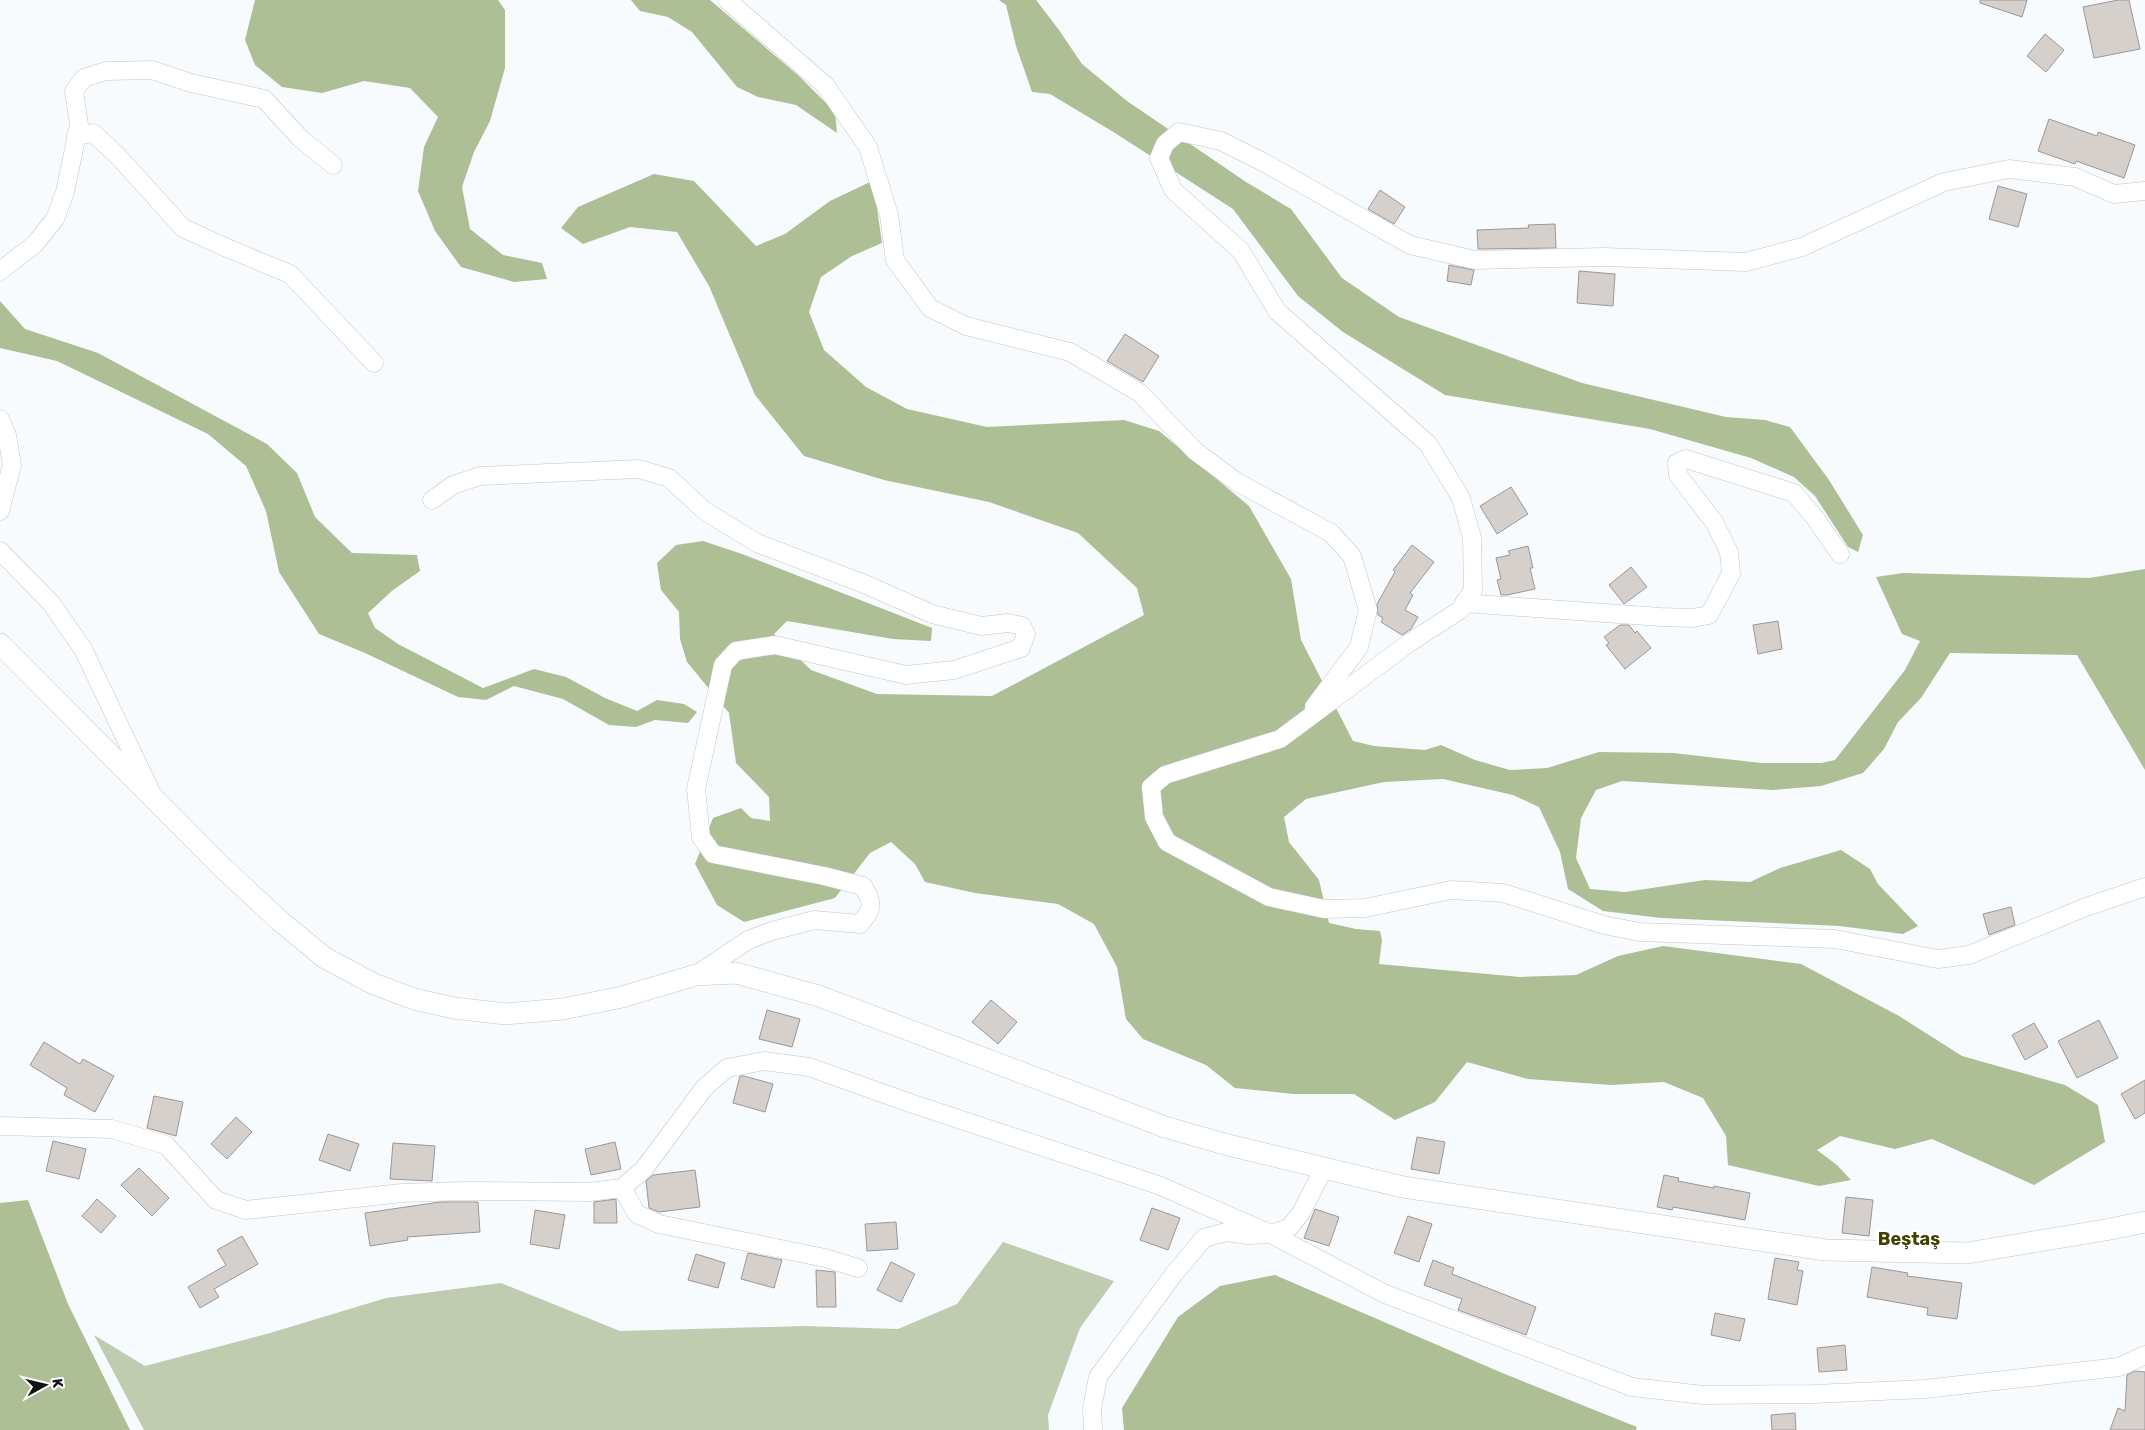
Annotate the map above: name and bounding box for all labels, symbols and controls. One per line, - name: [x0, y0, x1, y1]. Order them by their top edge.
- district label: Beştaş: [1878, 1228, 1940, 1250]
- north arrow: [20, 1360, 70, 1410]
- text: K: [48, 1377, 67, 1390]

